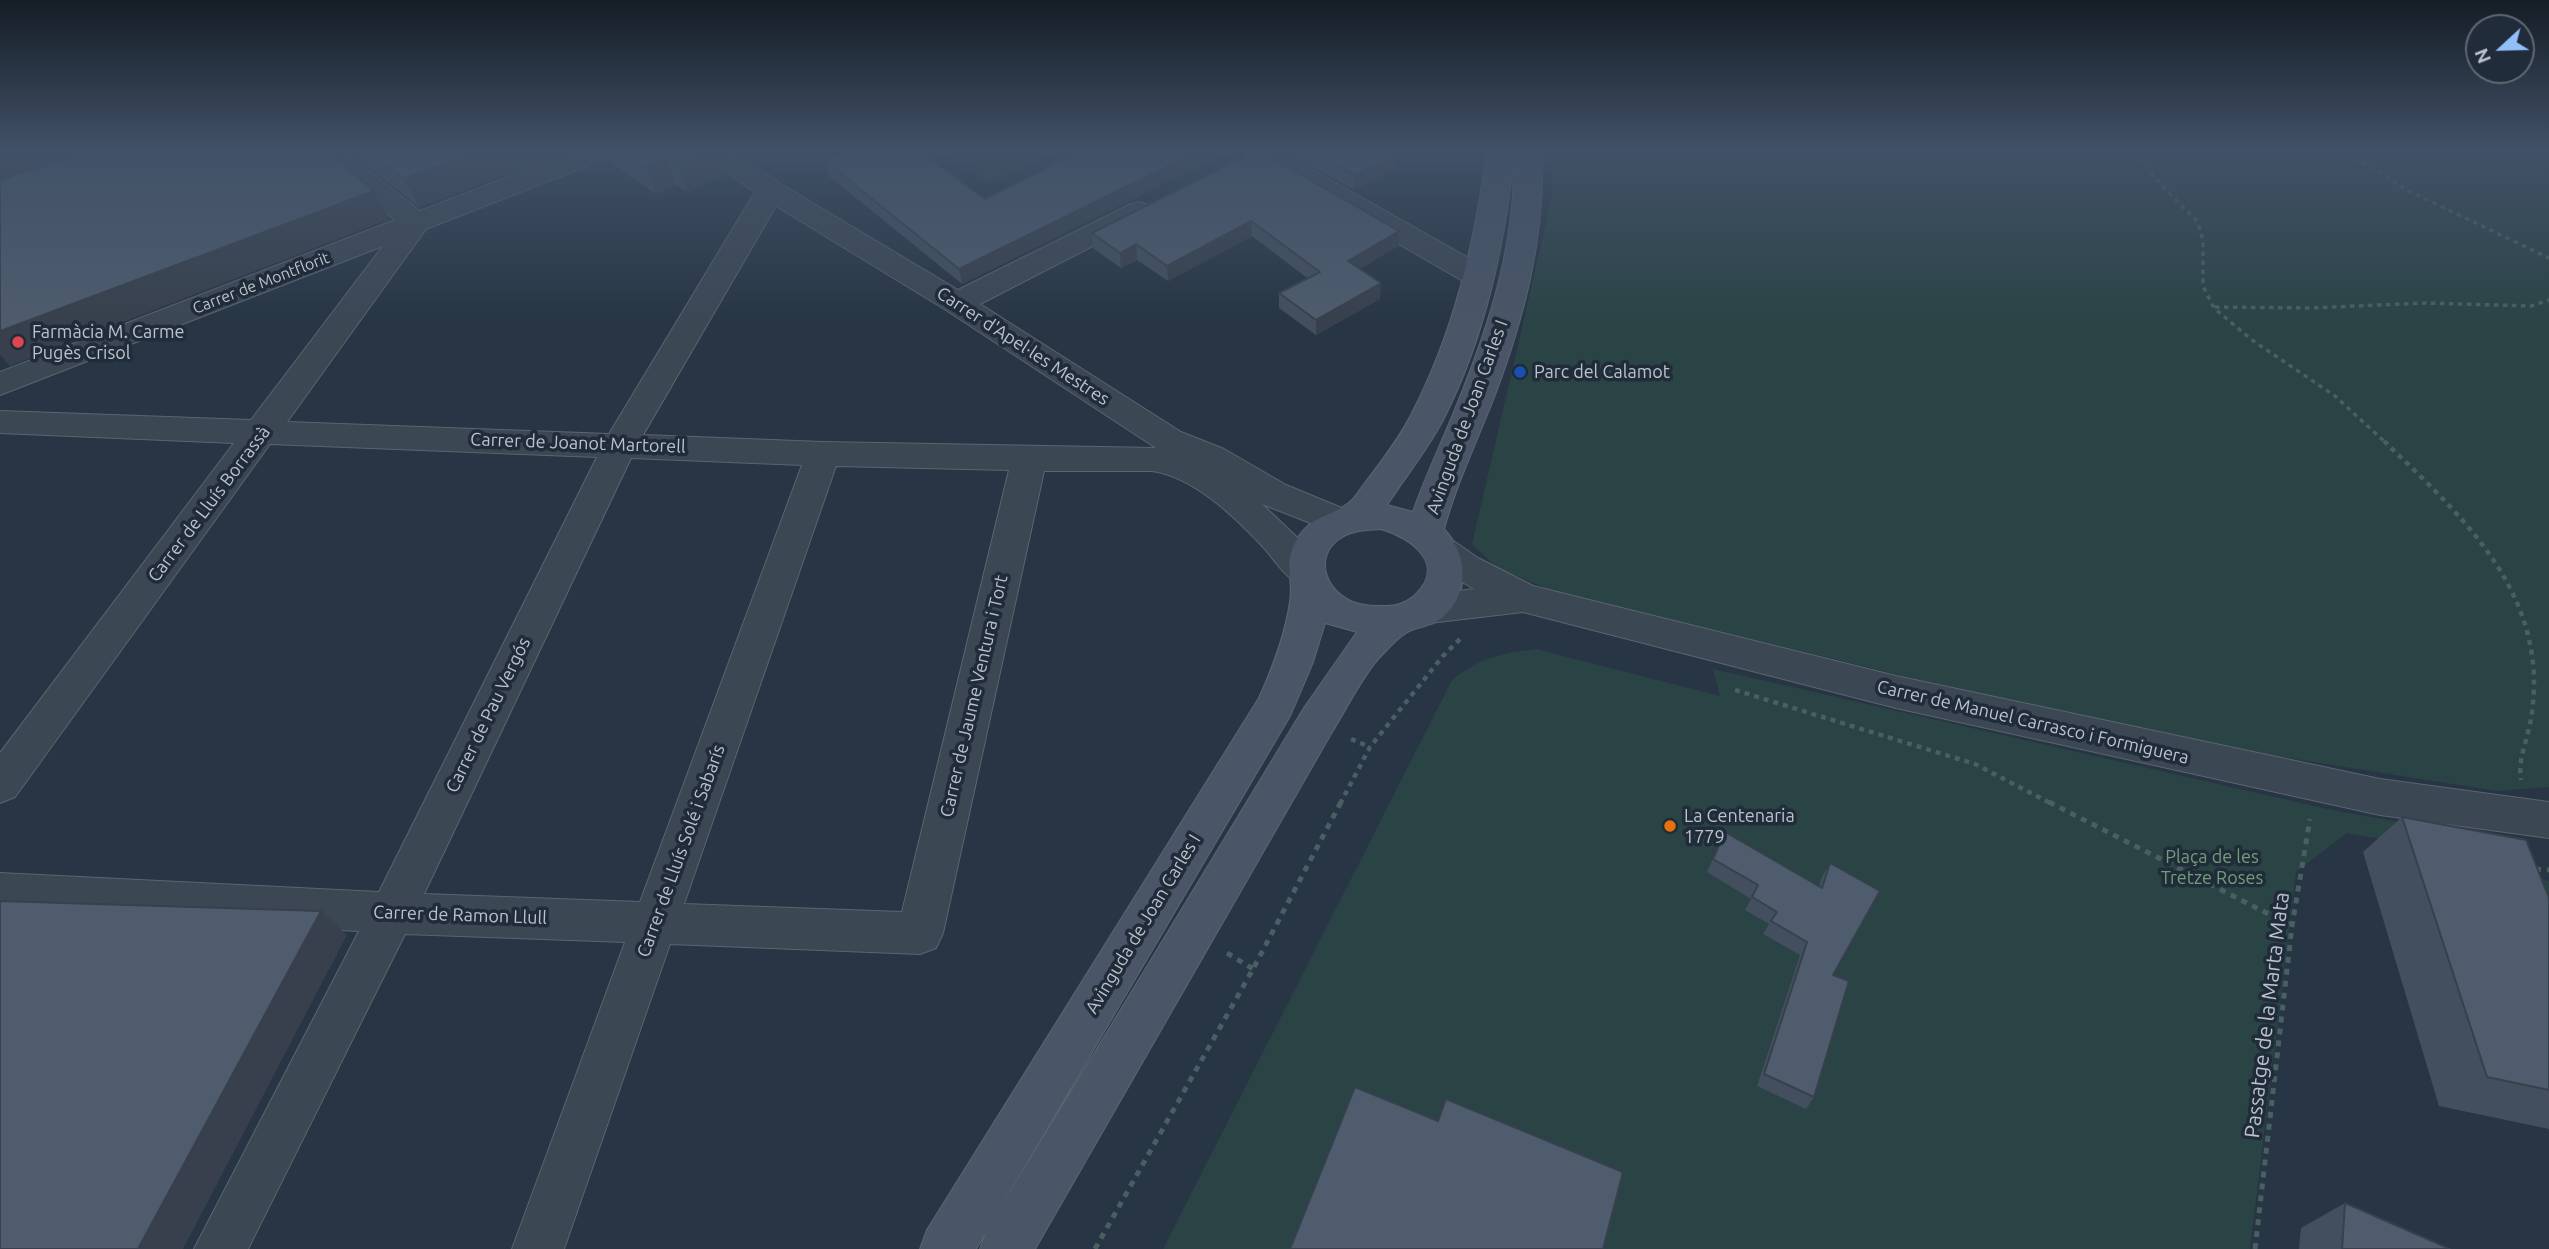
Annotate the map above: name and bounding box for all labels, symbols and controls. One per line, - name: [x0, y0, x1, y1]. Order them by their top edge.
- north arrow: [2465, 14, 2535, 84]
- text: N: [2470, 45, 2495, 67]
- street label: Carrer de Montflorit: [190, 248, 332, 318]
- street label: Carrer d'Apel·les Mestres: [933, 282, 1113, 410]
- street label: Avinguda de Joan Carles I: [1422, 317, 1512, 517]
- place label: Farmàcia M. Carme Pugès Crisol: [32, 321, 185, 364]
- marker: Farmàcia M. Carme Pugès Crisol: [10, 334, 26, 350]
- place label: Parc del Calamot: [1534, 361, 1670, 383]
- marker: Parc del Calamot: [1512, 364, 1528, 380]
- street label: Carrer de Lluís Borrassà: [143, 422, 275, 586]
- street label: Carrer de Joanot Martorell: [470, 428, 686, 458]
- street label: Carrer de Jaume Ventura i Tort: [936, 573, 1012, 819]
- street label: Carrer de Pau Vergós: [441, 634, 535, 796]
- street label: Carrer de Manuel Carrasco i Formiguera: [1875, 676, 2191, 768]
- street label: Carrer de Lluís Solé i Sabarís: [632, 742, 730, 960]
- place label: La Centenaria 1779: [1684, 805, 1795, 848]
- marker: La Centenaria 1779: [1662, 818, 1678, 834]
- street label: Avinguda de Joan Carles I: [1081, 830, 1205, 1018]
- park label: Plaça de les Tretze Roses: [2161, 846, 2263, 888]
- street label: Passatge de la Marta Mata: [2239, 891, 2295, 1139]
- street label: Carrer de Ramon Llull: [373, 901, 547, 929]

